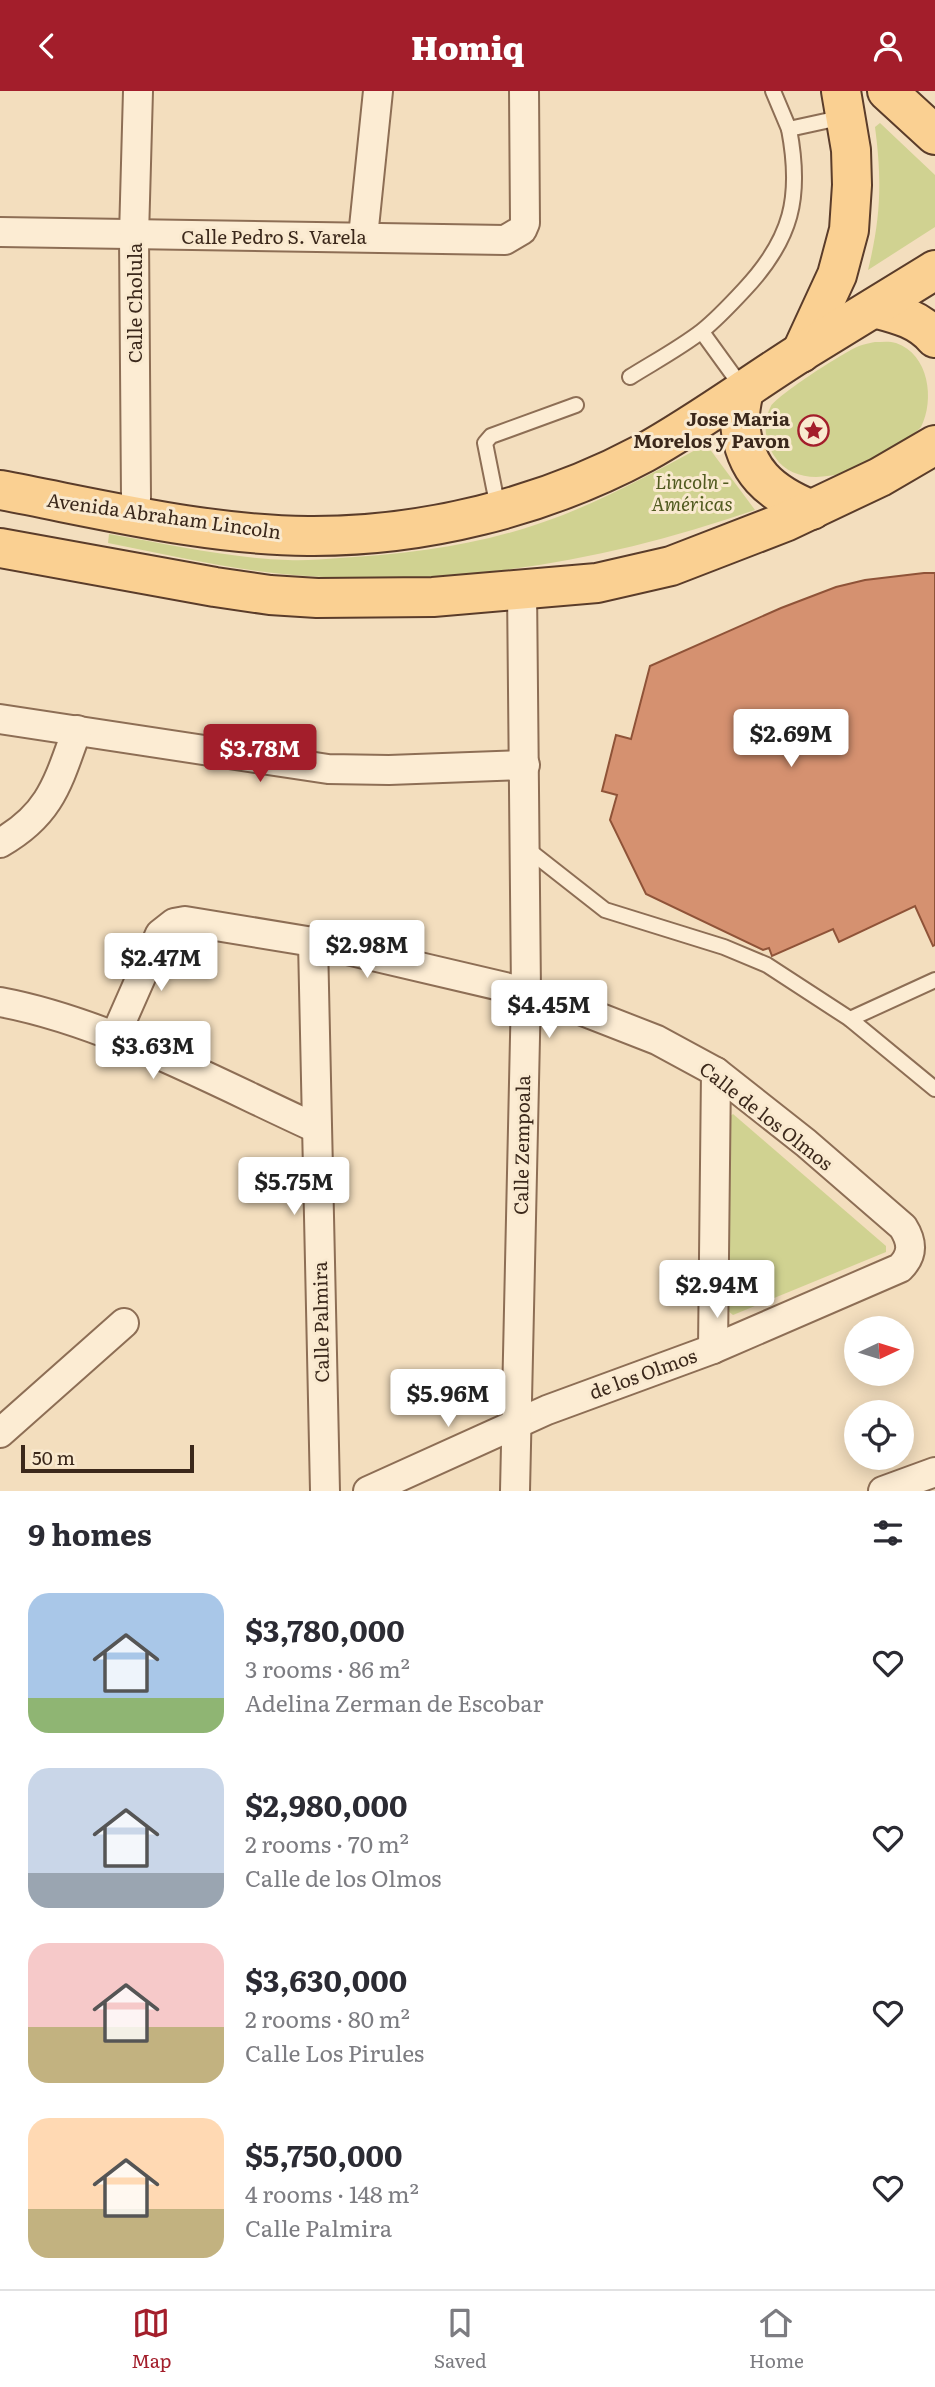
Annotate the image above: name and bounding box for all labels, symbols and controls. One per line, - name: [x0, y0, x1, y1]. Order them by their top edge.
- text: Homiq: [411, 22, 524, 70]
- icon: back: [28, 27, 66, 65]
- icon: person: [869, 27, 907, 65]
- street label: Calle Pedro S. Varela: [181, 222, 367, 250]
- street label: Calle Cholula: [120, 242, 148, 363]
- place label: Jose Maria Morelos y Pavon: [633, 404, 790, 454]
- place icon: Jose Maria Morelos y Pavon: [796, 413, 830, 447]
- park label: Lincoln - Américas: [651, 467, 733, 517]
- street label: Avenida Abraham Lincoln: [45, 485, 283, 545]
- pin: $2.69M: [734, 709, 848, 769]
- text: $2.69M: [750, 715, 832, 749]
- pin: $3.78M: [203, 725, 317, 784]
- text: $3.78M: [219, 730, 301, 764]
- pin: $2.98M: [310, 921, 424, 980]
- text: $2.98M: [325, 926, 409, 960]
- pin: $2.47M: [104, 933, 218, 993]
- text: $2.47M: [120, 939, 202, 973]
- pin: $4.45M: [492, 981, 606, 1040]
- text: $4.45M: [507, 986, 591, 1020]
- pin: $3.63M: [96, 1021, 210, 1081]
- text: $3.63M: [112, 1027, 194, 1061]
- street label: Calle de los Olmos: [694, 1054, 840, 1176]
- street label: Calle Zempoala: [506, 1074, 536, 1215]
- pin: $5.75M: [237, 1157, 351, 1217]
- text: $5.75M: [254, 1163, 334, 1197]
- street label: Calle Palmira: [305, 1260, 335, 1383]
- pin: $2.94M: [660, 1261, 774, 1320]
- text: $2.94M: [675, 1266, 759, 1300]
- north arrow: [844, 1316, 914, 1386]
- map controls: [844, 1316, 914, 1470]
- street label: de los Olmos: [585, 1340, 701, 1406]
- pin: $5.96M: [391, 1369, 505, 1429]
- text: $5.96M: [406, 1375, 490, 1409]
- button: locate: [844, 1400, 914, 1470]
- scale bar: [21, 1442, 194, 1474]
- text: 50 m: [32, 1443, 75, 1471]
- text: 9 homes: [28, 1511, 152, 1555]
- icon: filters: [869, 1514, 907, 1552]
- text: $3,780,000: [245, 1607, 405, 1651]
- icon: home: [84, 1621, 168, 1705]
- icon: heart: [869, 1644, 907, 1682]
- text: 3 rooms · 86 m²: [245, 1651, 410, 1685]
- text: Adelina Zerman de Escobar: [245, 1685, 543, 1719]
- text: $2,980,000: [245, 1782, 407, 1826]
- icon: home: [84, 1796, 168, 1880]
- icon: heart: [869, 1819, 907, 1857]
- text: 2 rooms · 70 m²: [245, 1826, 409, 1860]
- text: Calle de los Olmos: [245, 1860, 442, 1894]
- text: $3,630,000: [245, 1957, 407, 2001]
- icon: home: [84, 1971, 168, 2055]
- icon: heart: [869, 1994, 907, 2032]
- text: 2 rooms · 80 m²: [245, 2001, 410, 2035]
- text: Calle Los Pirules: [245, 2035, 424, 2069]
- text: $5,750,000: [245, 2132, 403, 2176]
- icon: home: [84, 2146, 168, 2230]
- icon: heart: [869, 2169, 907, 2207]
- text: 4 rooms · 148 m²: [245, 2176, 419, 2210]
- text: Calle Palmira: [245, 2210, 392, 2244]
- tab: Map: [131, 2304, 172, 2374]
- tab: Saved: [434, 2304, 487, 2374]
- tab: Home: [749, 2304, 804, 2374]

